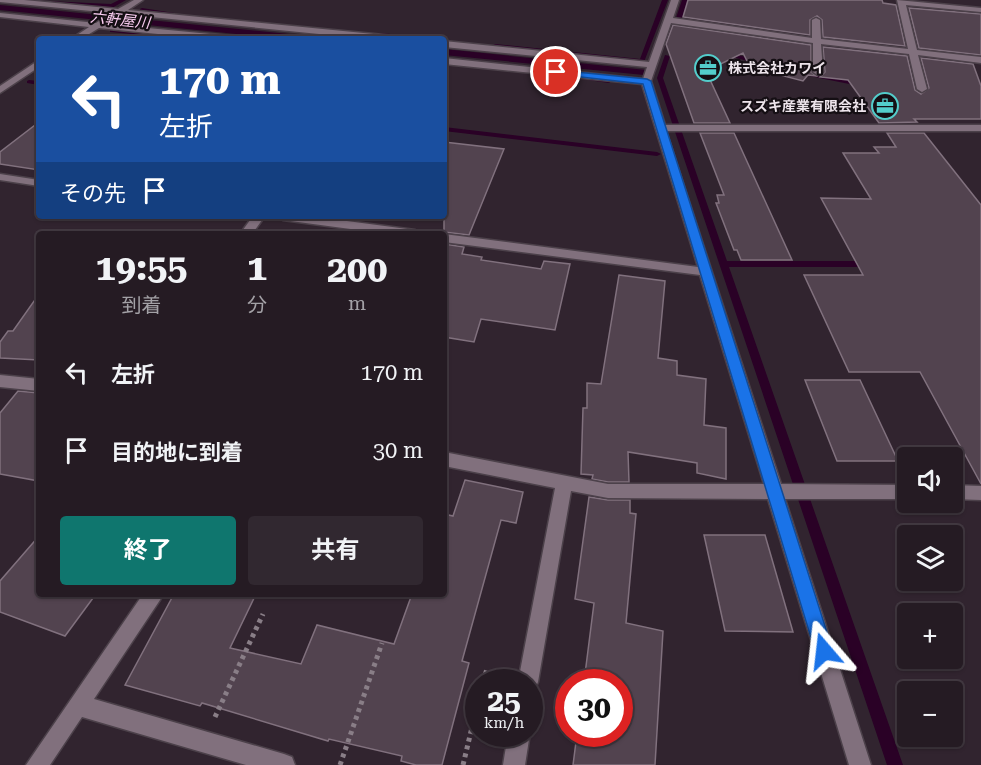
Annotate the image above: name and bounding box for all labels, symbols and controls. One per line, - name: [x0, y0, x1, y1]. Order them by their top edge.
- water label: 六軒屋川: [89, 8, 153, 32]
- pin: [530, 46, 581, 97]
- office icon: 株式会社カワイ: [693, 53, 723, 83]
- text: 170 m: [159, 55, 281, 104]
- icon: arrive: [539, 55, 572, 88]
- icon: left: [60, 60, 138, 138]
- place label: 株式会社カワイ: [728, 60, 826, 76]
- office icon: スズキ産業有限会社: [870, 91, 900, 121]
- place label: スズキ産業有限会社: [740, 98, 866, 114]
- text: 左折: [159, 111, 213, 143]
- icon: arrive: [138, 174, 171, 207]
- text: その先: [60, 181, 126, 206]
- text: 19:55: [96, 247, 188, 289]
- text: 1: [247, 247, 267, 289]
- text: 200: [327, 249, 387, 291]
- text: m: [348, 291, 366, 315]
- text: 到着: [122, 293, 162, 317]
- text: 分: [247, 293, 267, 317]
- icon: left: [60, 356, 93, 389]
- text: 170 m: [360, 360, 423, 385]
- text: 左折: [111, 362, 155, 387]
- icon: arrive: [60, 434, 93, 467]
- text: 30 m: [373, 438, 423, 463]
- text: 目的地に到着: [111, 440, 243, 465]
- map controls: [897, 447, 963, 747]
- button: sound: [897, 447, 963, 513]
- button: 終了: [60, 516, 236, 585]
- button: 共有: [248, 516, 423, 585]
- button: layers: [897, 525, 963, 591]
- button: +: [897, 603, 963, 669]
- position arrow: [792, 619, 856, 683]
- speed limit sign: 30: [555, 669, 633, 747]
- button: −: [897, 681, 963, 747]
- text: 25: [487, 683, 521, 718]
- text: km/h: [484, 714, 524, 732]

